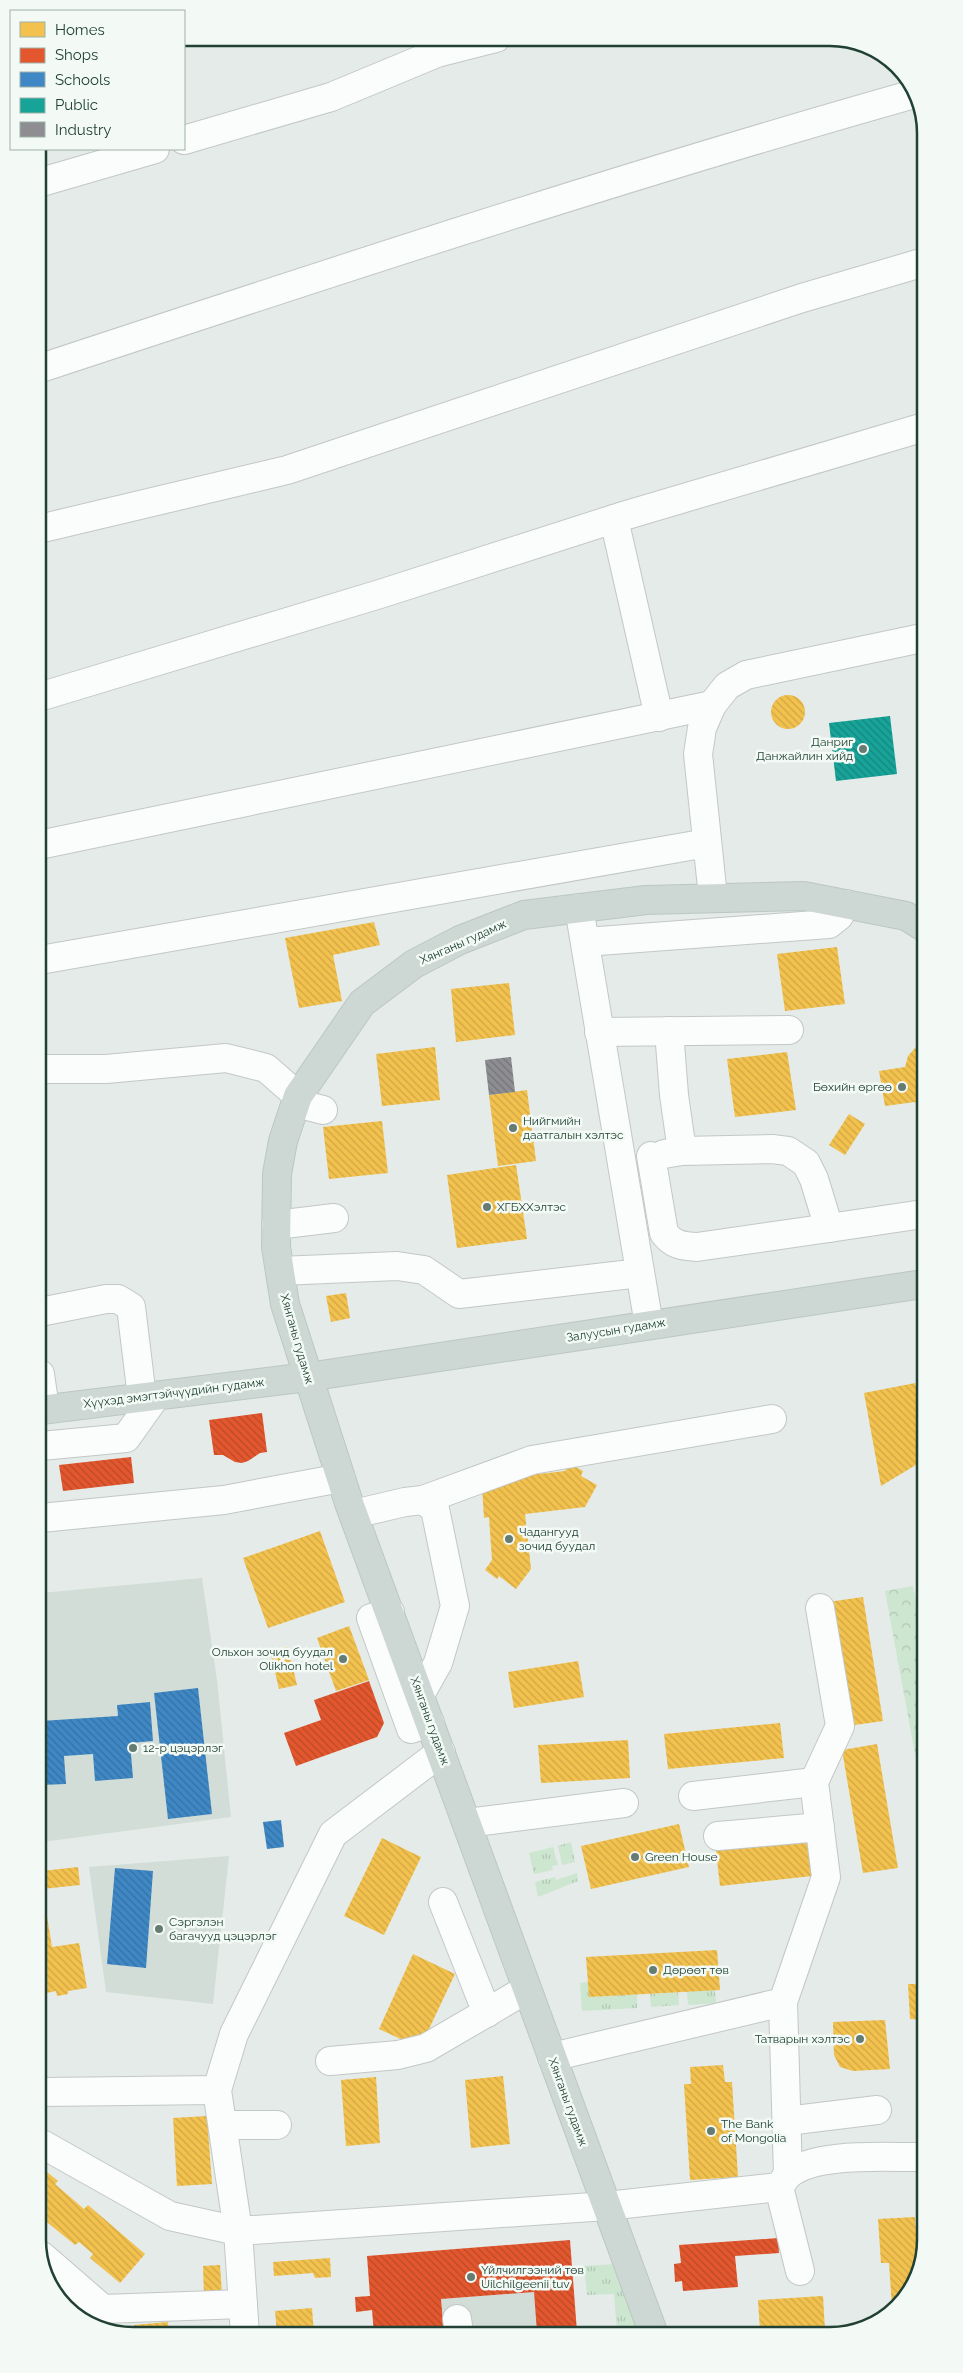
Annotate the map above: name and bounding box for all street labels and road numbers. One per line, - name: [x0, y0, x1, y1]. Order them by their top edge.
- street label: Хянганы гудамж: [418, 916, 509, 967]
- street label: Хянганы гудамж: [277, 1292, 317, 1386]
- street label: Залуусын гудамж: [565, 1315, 667, 1345]
- street label: Хүүхэд эмэгтэйчүүдийн гудамж: [83, 1375, 266, 1411]
- street label: Хянганы гудамж: [407, 1675, 453, 1768]
- street label: Хянганы гудамж: [545, 2056, 591, 2149]

